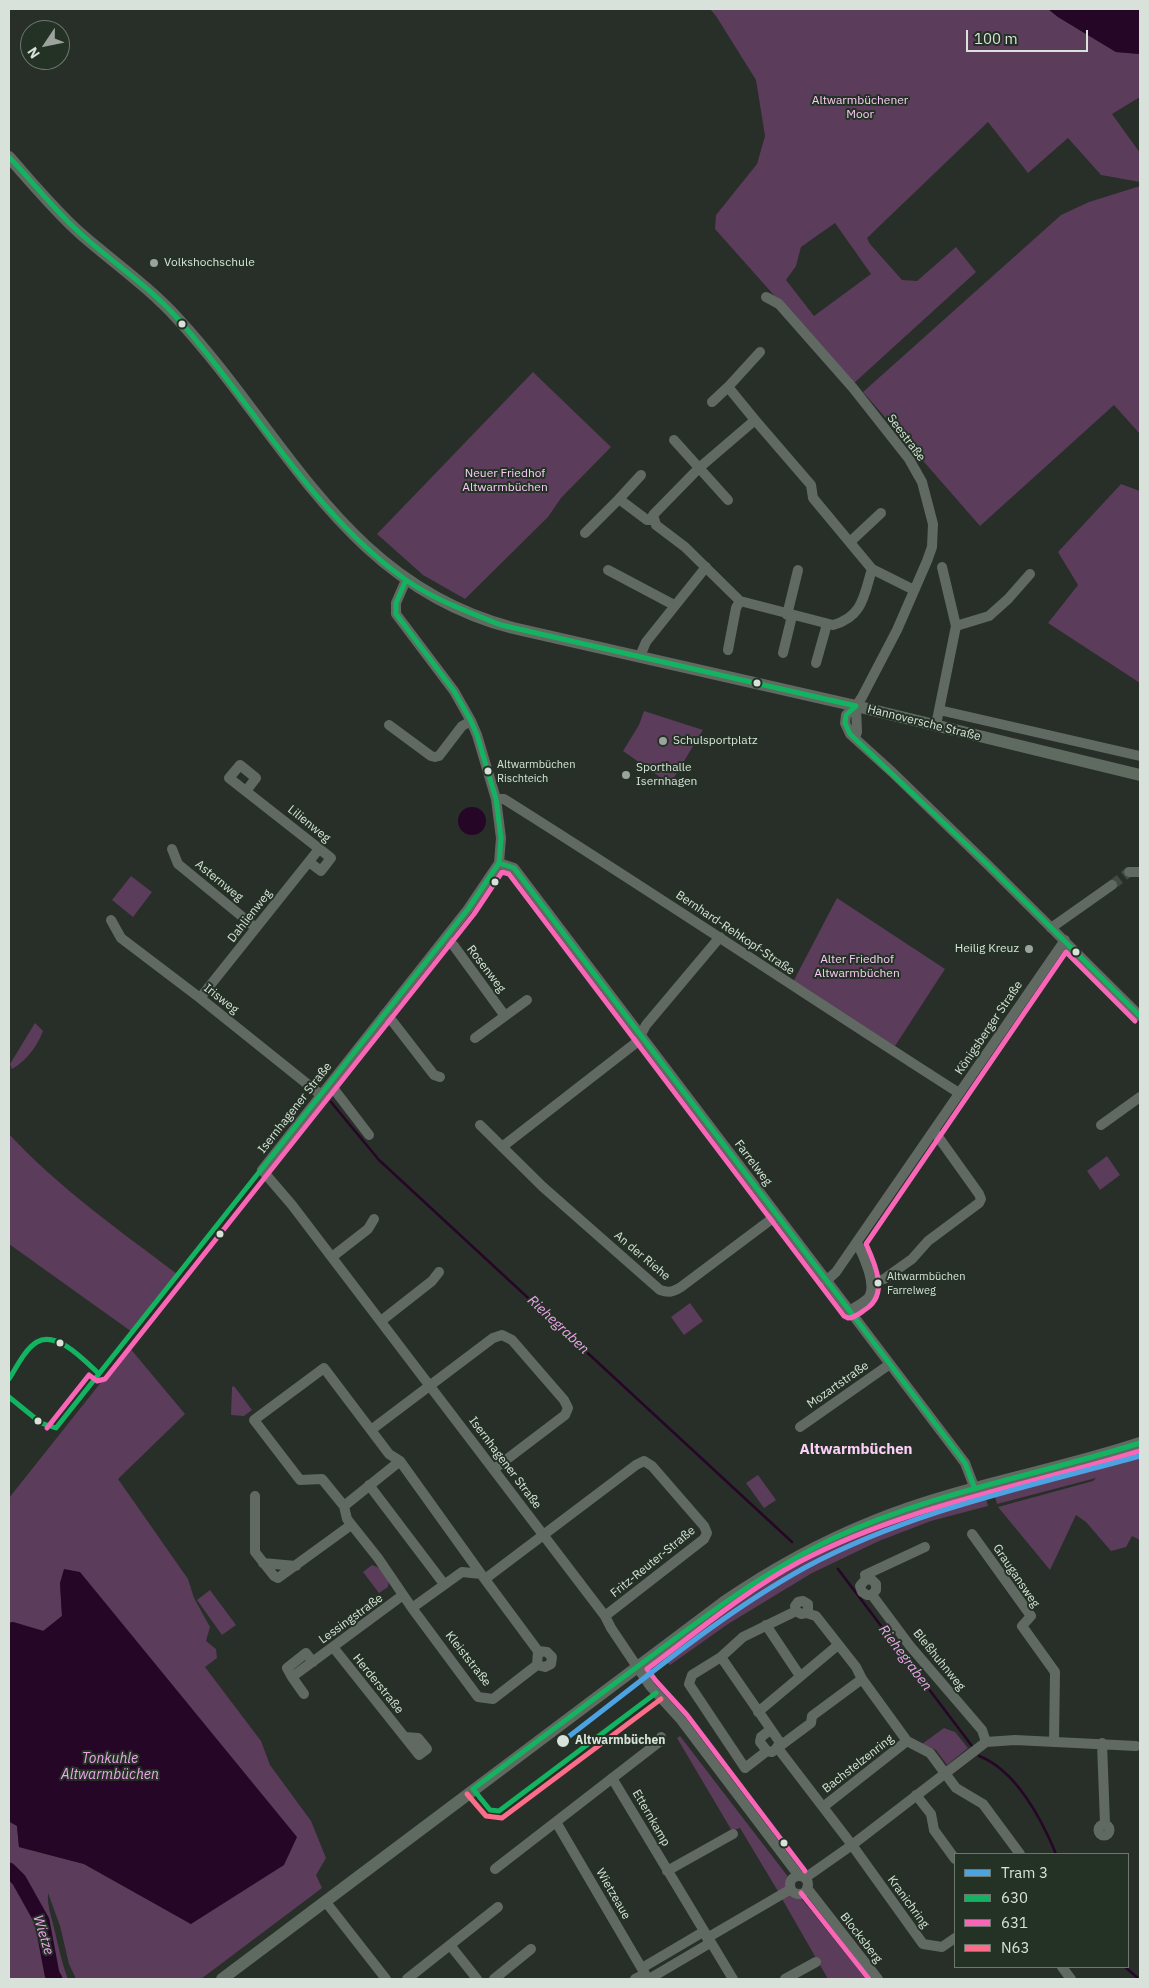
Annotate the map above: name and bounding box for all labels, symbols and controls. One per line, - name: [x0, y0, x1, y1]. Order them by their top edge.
- north arrow: [20, 20, 70, 70]
- scale bar: [969, 20, 1092, 52]
- text: 100 m: [974, 29, 1018, 48]
- text: N: [23, 44, 44, 62]
- park label: Altwarmbüchener Moor: [812, 94, 908, 122]
- place label: Volkshochschule: [164, 256, 255, 270]
- marker: Volkshochschule: [148, 257, 160, 269]
- unlabelled marker: [177, 319, 187, 329]
- street label: Seestraße: [884, 412, 928, 464]
- park label: Neuer Friedhof Altwarmbüchen: [462, 467, 548, 495]
- unlabelled marker: [752, 678, 762, 688]
- street label: Hannoversche Straße: [866, 702, 982, 744]
- place label: Schulsportplatz: [673, 734, 758, 748]
- marker: Schulsportplatz: [657, 735, 669, 747]
- place label: Altwarmbüchen Rischteich: [497, 758, 575, 784]
- place label: Sporthalle Isernhagen: [636, 761, 697, 789]
- marker: Altwarmbüchen Rischteich: [483, 766, 493, 776]
- marker: Sporthalle Isernhagen: [620, 769, 632, 781]
- street label: Lilienweg: [285, 802, 333, 846]
- street label: Asternweg: [192, 857, 246, 905]
- unlabelled marker: [490, 877, 500, 887]
- street label: Dahlienweg: [225, 887, 275, 945]
- street label: Bernhard-Rehkopf-Straße: [673, 888, 797, 978]
- place label: Heilig Kreuz: [955, 942, 1019, 956]
- street label: Rosenweg: [464, 943, 508, 995]
- marker: Heilig Kreuz: [1023, 943, 1035, 955]
- unlabelled marker: [1071, 947, 1081, 957]
- park label: Alter Friedhof Altwarmbüchen: [814, 953, 900, 981]
- street label: Königsberger Straße: [952, 978, 1026, 1078]
- street label: Irisweg: [201, 981, 241, 1017]
- street label: Isernhagener Straße: [255, 1060, 335, 1156]
- street label: Farrelweg: [731, 1137, 775, 1189]
- street label: An der Riehe: [611, 1228, 673, 1284]
- unlabelled marker: [215, 1229, 225, 1239]
- place label: Altwarmbüchen Farrelweg: [887, 1270, 965, 1296]
- marker: Altwarmbüchen Farrelweg: [873, 1278, 883, 1288]
- water label: Riehegraben: [524, 1292, 592, 1358]
- unlabelled marker: [55, 1338, 65, 1348]
- street label: Mozartstraße: [804, 1358, 872, 1412]
- street label: Isernhagener Straße: [466, 1414, 544, 1512]
- unlabelled marker: [33, 1416, 43, 1426]
- district label: Altwarmbüchen: [799, 1441, 913, 1459]
- street label: Fritz-Reuter-Straße: [608, 1523, 698, 1601]
- street label: Graugansweg: [990, 1542, 1042, 1610]
- street label: Lessingstraße: [316, 1591, 386, 1647]
- water label: Riehegraben: [875, 1622, 935, 1694]
- street label: Bleßhuhnweg: [910, 1626, 968, 1694]
- street label: Kleiststraße: [442, 1629, 494, 1689]
- street label: Herderstraße: [350, 1651, 406, 1717]
- street label: Bachstelzenring: [820, 1732, 896, 1796]
- marker: Altwarmbüchen: [555, 1733, 571, 1749]
- place label: Altwarmbüchen: [575, 1734, 665, 1748]
- water label: Tonkuhle Altwarmbüchen: [61, 1751, 159, 1784]
- street label: Etternkamp: [629, 1787, 673, 1849]
- unlabelled marker: [779, 1838, 789, 1848]
- legend: [954, 1853, 1129, 1968]
- text: Tram 3: [1001, 1863, 1048, 1882]
- street label: Wietzeaue: [593, 1866, 633, 1922]
- street label: Kranichring: [884, 1873, 932, 1931]
- text: 630: [1001, 1888, 1028, 1907]
- street label: Blocksberg: [837, 1910, 885, 1966]
- water label: Wietze: [29, 1913, 57, 1957]
- text: 631: [1001, 1913, 1028, 1932]
- text: N63: [1001, 1938, 1030, 1957]

